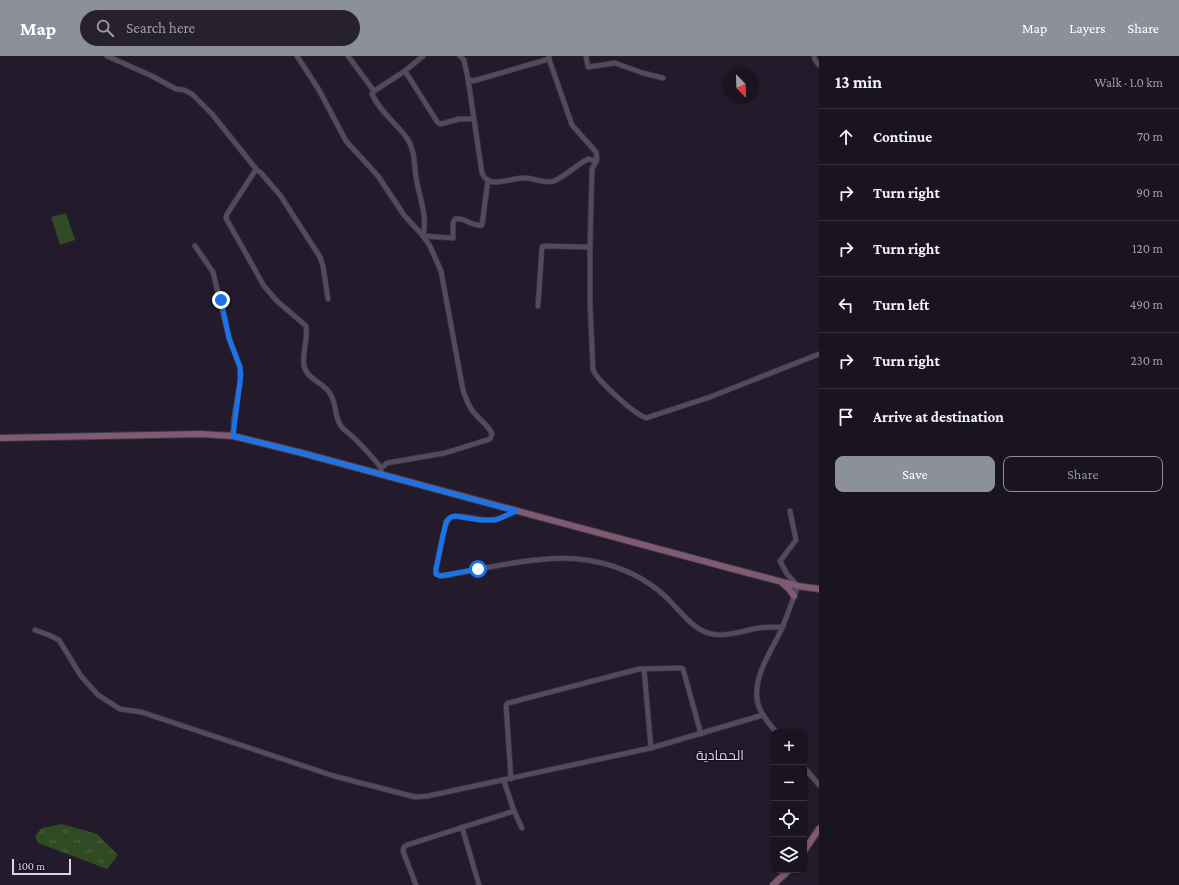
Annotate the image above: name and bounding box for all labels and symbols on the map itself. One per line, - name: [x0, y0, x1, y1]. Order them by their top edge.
- north arrow: [723, 68, 759, 104]
- route end: [212, 291, 230, 309]
- route start: [469, 560, 487, 578]
- district label: الحمادية: [696, 747, 744, 763]
- scale bar: [12, 857, 71, 876]

